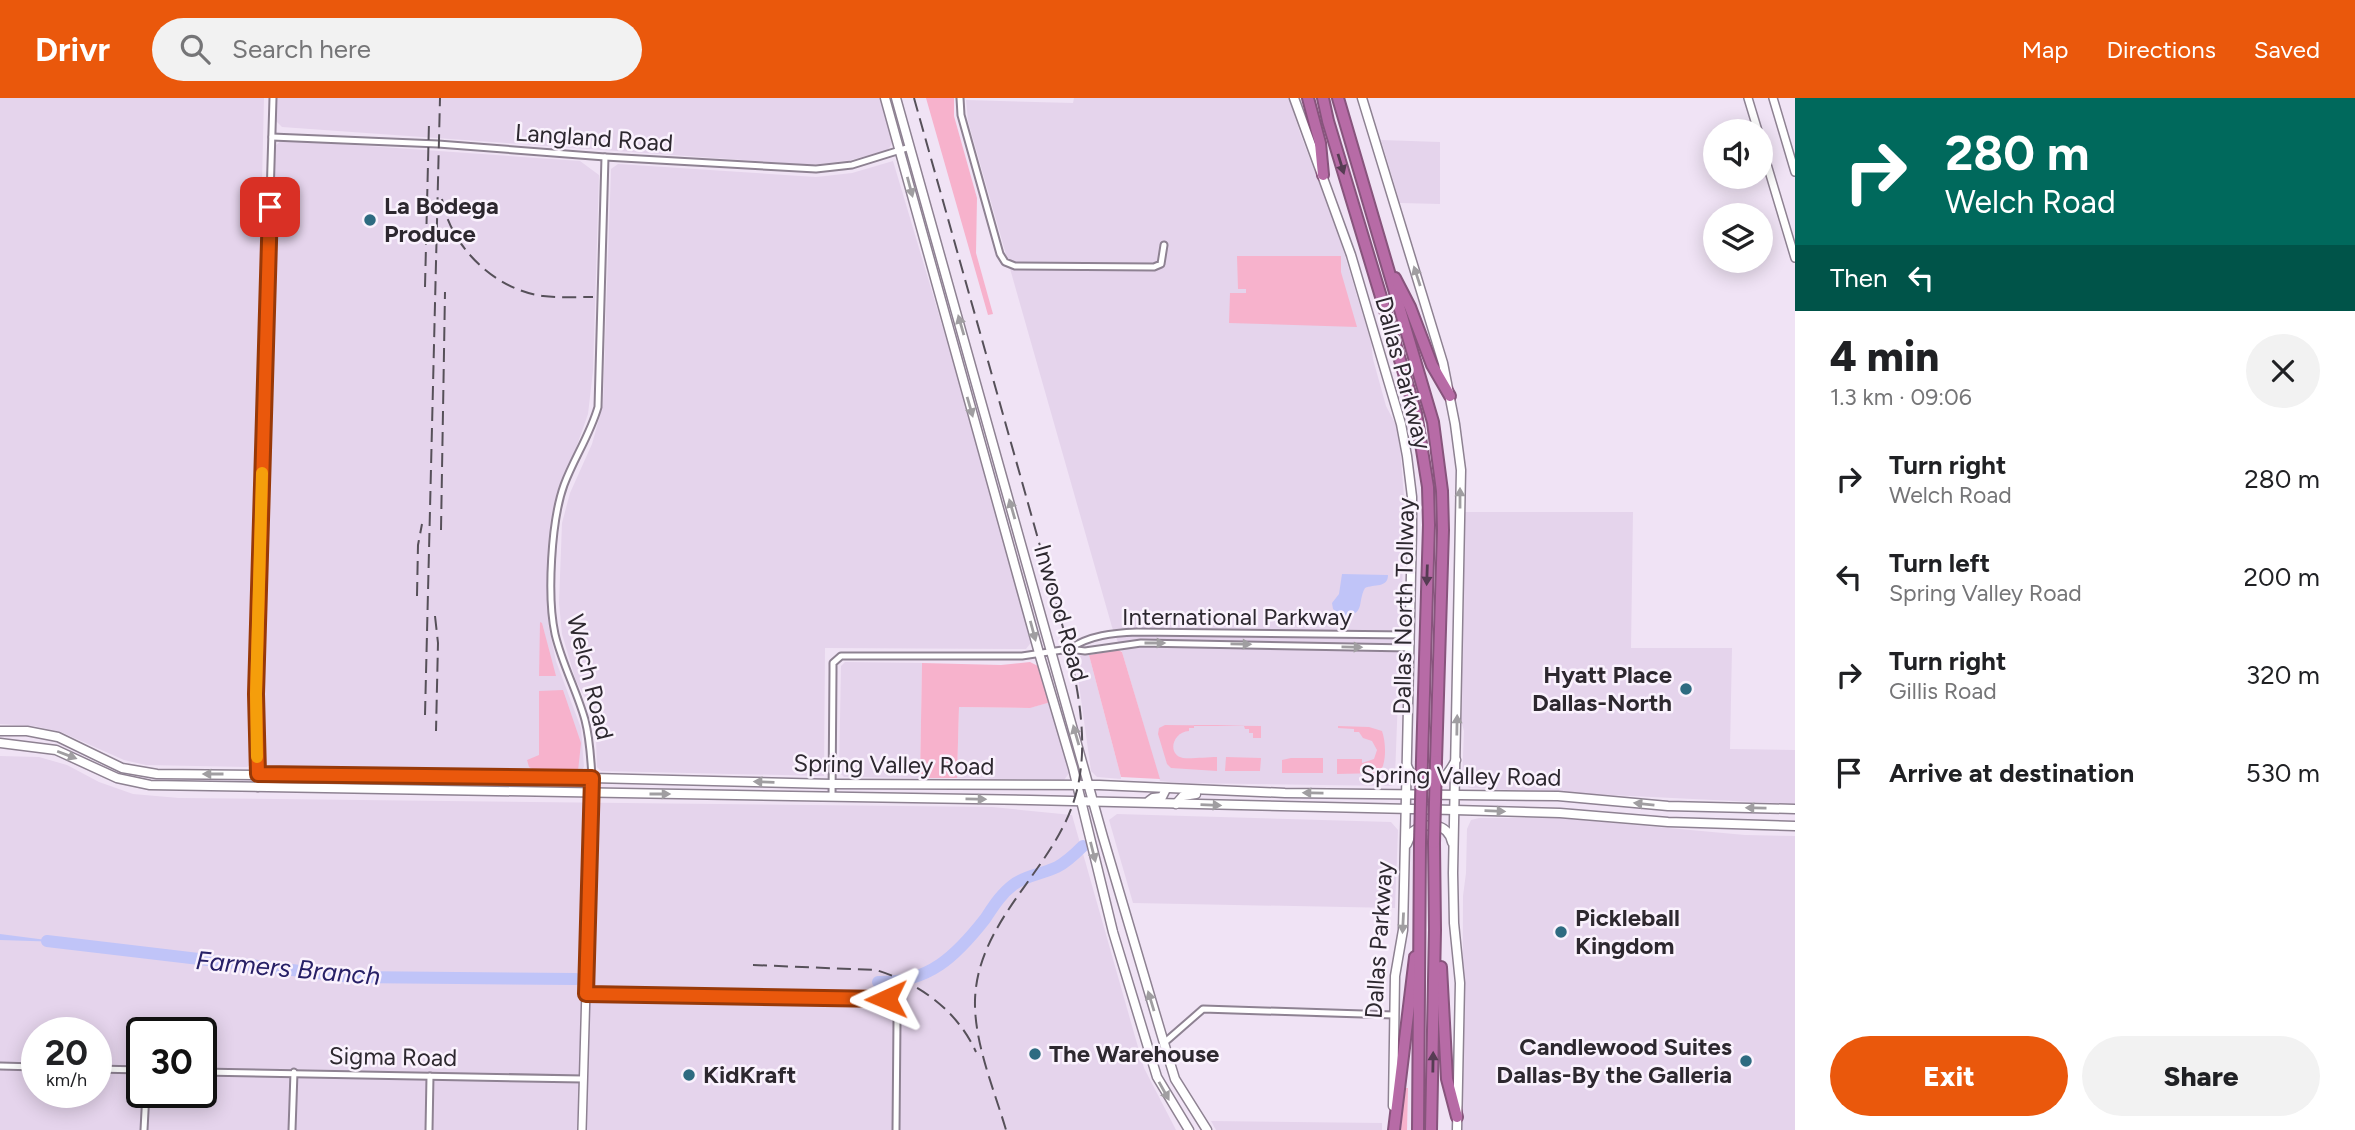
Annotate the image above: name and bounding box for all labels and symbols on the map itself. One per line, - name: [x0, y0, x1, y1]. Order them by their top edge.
- street label: Langland Road: [514, 118, 674, 157]
- one-way arrow: [1337, 154, 1347, 175]
- pin: [240, 177, 300, 237]
- one-way arrow: [905, 177, 916, 199]
- place label: La Bodega Produce: [384, 191, 499, 248]
- marker: La Bodega Produce: [362, 212, 378, 228]
- one-way arrow: [1411, 265, 1421, 286]
- street label: Dallas Parkway: [1369, 293, 1438, 453]
- one-way arrow: [955, 314, 965, 335]
- one-way arrow: [966, 396, 976, 417]
- one-way arrow: [1455, 487, 1466, 509]
- street label: Dallas North Tollway: [1387, 497, 1420, 715]
- one-way arrow: [1007, 498, 1017, 519]
- street label: Inwood Road: [1028, 541, 1095, 685]
- one-way arrow: [1422, 565, 1433, 587]
- street label: International Parkway: [1122, 602, 1352, 631]
- street label: Welch Road: [561, 611, 620, 742]
- one-way arrow: [1029, 621, 1039, 642]
- one-way arrow: [1144, 637, 1166, 649]
- one-way arrow: [1231, 639, 1253, 650]
- one-way arrow: [1341, 641, 1363, 652]
- place label: Hyatt Place Dallas-North: [1532, 660, 1672, 717]
- marker: Hyatt Place Dallas-North: [1678, 681, 1694, 697]
- one-way arrow: [1451, 714, 1463, 736]
- one-way arrow: [1070, 725, 1080, 746]
- street label: Spring Valley Road: [793, 748, 995, 781]
- one-way arrow: [56, 749, 77, 760]
- street label: Spring Valley Road: [1360, 759, 1562, 792]
- one-way arrow: [201, 768, 223, 780]
- one-way arrow: [752, 776, 774, 788]
- one-way arrow: [1301, 787, 1323, 799]
- one-way arrow: [649, 788, 671, 799]
- one-way arrow: [966, 793, 988, 805]
- one-way arrow: [1633, 798, 1655, 809]
- one-way arrow: [1200, 799, 1222, 810]
- one-way arrow: [1745, 803, 1767, 814]
- one-way arrow: [1485, 806, 1507, 817]
- one-way arrow: [1088, 841, 1099, 863]
- street label: Dallas Parkway: [1359, 860, 1398, 1020]
- place label: Pickleball Kingdom: [1575, 903, 1680, 960]
- one-way arrow: [1397, 913, 1408, 935]
- marker: Pickleball Kingdom: [1553, 924, 1569, 940]
- water label: Farmers Branch: [194, 944, 382, 992]
- position arrow: [849, 962, 923, 1036]
- one-way arrow: [1145, 990, 1155, 1011]
- speed limit sign: 30: [126, 1017, 217, 1108]
- place label: Candlewood Suites Dallas-By the Galleria: [1496, 1032, 1732, 1089]
- place label: The Warehouse: [1049, 1039, 1219, 1068]
- street label: Sigma Road: [329, 1041, 457, 1072]
- marker: The Warehouse: [1027, 1046, 1043, 1062]
- one-way arrow: [1427, 1051, 1438, 1073]
- marker: Candlewood Suites Dallas-By the Galleria: [1738, 1053, 1754, 1069]
- place label: KidKraft: [703, 1060, 796, 1089]
- marker: KidKraft: [681, 1067, 697, 1083]
- one-way arrow: [1158, 1082, 1170, 1102]

